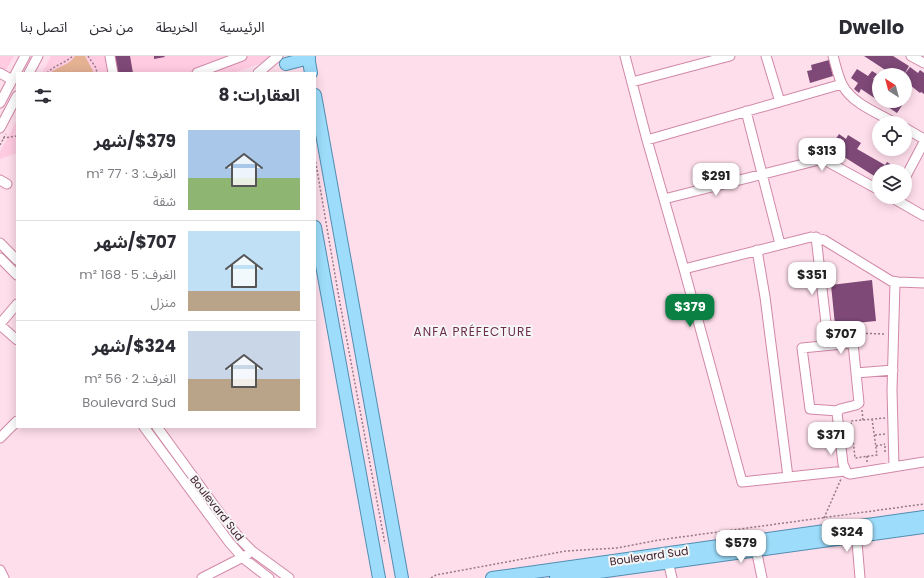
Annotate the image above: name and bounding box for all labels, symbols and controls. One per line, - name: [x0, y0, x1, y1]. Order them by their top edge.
- text: Dwello: [839, 14, 904, 41]
- text: اتصل بنا: [20, 17, 67, 37]
- text: من نحن: [89, 17, 134, 37]
- text: الخريطة: [156, 17, 198, 37]
- text: الرئيسية: [220, 17, 265, 37]
- north arrow: [872, 68, 912, 108]
- map controls: [872, 68, 912, 204]
- text: العقارات: 8: [218, 83, 300, 107]
- icon: filters: [32, 85, 54, 107]
- button: locate: [872, 116, 912, 156]
- text: $379/شهر: [94, 129, 176, 153]
- pin: $313: [798, 138, 846, 172]
- text: $313: [807, 141, 837, 160]
- icon: home: [220, 146, 268, 194]
- pin: $291: [692, 163, 740, 197]
- text: الغرف: 3 · 77 m²: [86, 164, 176, 183]
- button: layers: [872, 164, 912, 204]
- text: $291: [702, 166, 730, 185]
- text: شقة: [153, 192, 176, 211]
- text: $707/شهر: [94, 230, 176, 254]
- icon: home: [220, 247, 268, 295]
- pin: $351: [788, 262, 836, 296]
- text: الغرف: 5 · 168 m²: [79, 265, 176, 284]
- text: $351: [797, 265, 827, 284]
- text: منزل: [151, 293, 176, 312]
- pin: $379: [666, 294, 714, 328]
- text: $379: [674, 297, 706, 316]
- pin: $707: [817, 321, 865, 355]
- district label: ANFA PRÉFECTURE: [414, 323, 532, 340]
- text: $707: [826, 324, 856, 343]
- text: $324/شهر: [92, 334, 176, 358]
- icon: home: [220, 347, 268, 395]
- text: الغرف: 2 · 56 m²: [84, 369, 176, 388]
- text: Boulevard Sud: [82, 393, 176, 412]
- pin: $371: [807, 422, 855, 456]
- text: $371: [817, 425, 845, 444]
- street label: Boulevard Sud: [186, 472, 248, 544]
- pin: $324: [823, 519, 871, 553]
- text: $324: [831, 522, 863, 541]
- pin: $579: [717, 530, 765, 564]
- text: $579: [725, 533, 757, 552]
- street label: Boulevard Sud: [609, 543, 689, 569]

